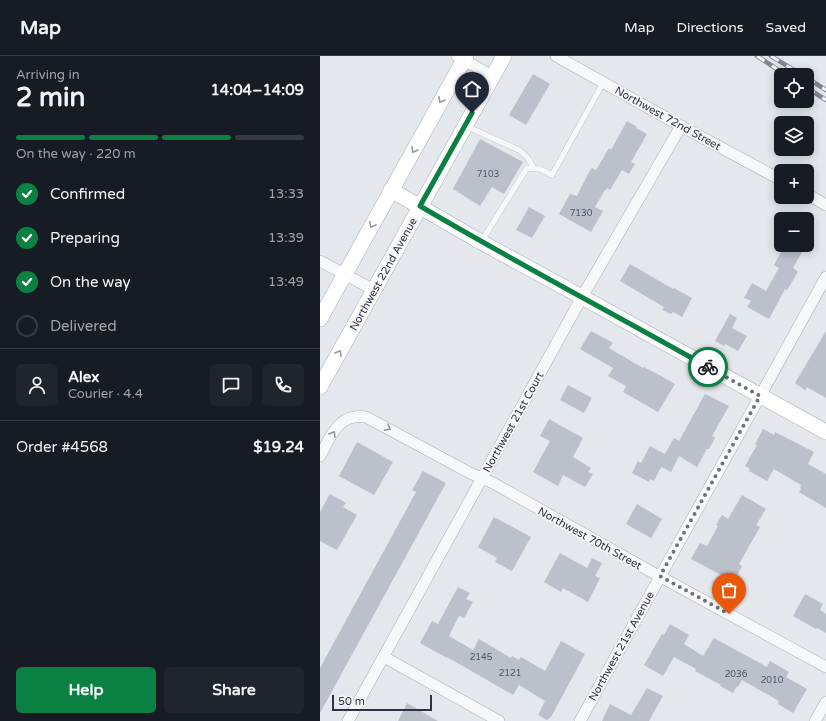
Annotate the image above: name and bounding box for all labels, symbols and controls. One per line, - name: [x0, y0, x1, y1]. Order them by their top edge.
- text: Map: [20, 17, 61, 39]
- text: Map: [624, 19, 655, 36]
- text: Directions: [677, 19, 744, 36]
- text: Saved: [766, 19, 806, 36]
- text: Arriving in: [16, 67, 80, 83]
- map controls: [774, 68, 814, 252]
- button: locate: [774, 68, 814, 108]
- pin: [455, 72, 489, 113]
- icon: home: [461, 78, 483, 100]
- text: 14:04–14:09: [210, 81, 304, 99]
- text: 2 min: [16, 82, 85, 113]
- street label: Northwest 72nd Street: [612, 84, 723, 153]
- one-way arrow: [439, 96, 446, 103]
- button: layers: [774, 116, 814, 156]
- text: On the way · 220 m: [16, 146, 136, 162]
- one-way arrow: [411, 146, 418, 153]
- button: +: [774, 164, 814, 204]
- house number: 7103: [477, 169, 499, 180]
- icon: check: [16, 183, 38, 205]
- text: Confirmed: [50, 185, 125, 203]
- text: 13:33: [268, 186, 304, 202]
- house number: 7130: [570, 208, 593, 219]
- button: −: [774, 212, 814, 252]
- street label: Northwest 22nd Avenue: [347, 215, 420, 333]
- one-way arrow: [370, 220, 377, 228]
- icon: check: [16, 227, 38, 249]
- text: Preparing: [50, 229, 120, 247]
- text: 13:39: [268, 230, 304, 246]
- icon: check: [16, 271, 38, 293]
- text: On the way: [50, 273, 130, 291]
- text: 13:49: [268, 274, 304, 290]
- text: Delivered: [50, 317, 117, 335]
- courier: [688, 347, 728, 387]
- one-way arrow: [334, 350, 341, 357]
- icon: bike: [697, 356, 719, 378]
- button: person: [16, 364, 58, 406]
- button: chat: [210, 364, 252, 406]
- button: phone: [262, 364, 304, 406]
- text: Alex: [68, 368, 99, 386]
- street label: Northwest 21st Court: [480, 370, 546, 475]
- text: Courier · 4.4: [68, 386, 143, 402]
- one-way arrow: [384, 424, 391, 431]
- one-way arrow: [328, 431, 336, 438]
- text: Order #4568: [16, 438, 108, 456]
- text: $19.24: [253, 438, 304, 456]
- street label: Northwest 70th Street: [536, 504, 644, 572]
- pin: [712, 573, 746, 614]
- icon: bag: [718, 579, 740, 601]
- street label: Northwest 21st Avenue: [586, 589, 657, 703]
- house number: 2145: [470, 652, 493, 663]
- button: Help: [16, 667, 156, 713]
- button: Share: [164, 667, 304, 713]
- house number: 2121: [499, 668, 521, 679]
- house number: 2036: [725, 669, 748, 680]
- house number: 2010: [761, 675, 784, 686]
- scale bar: [332, 693, 432, 712]
- text: 50 m: [338, 695, 365, 708]

